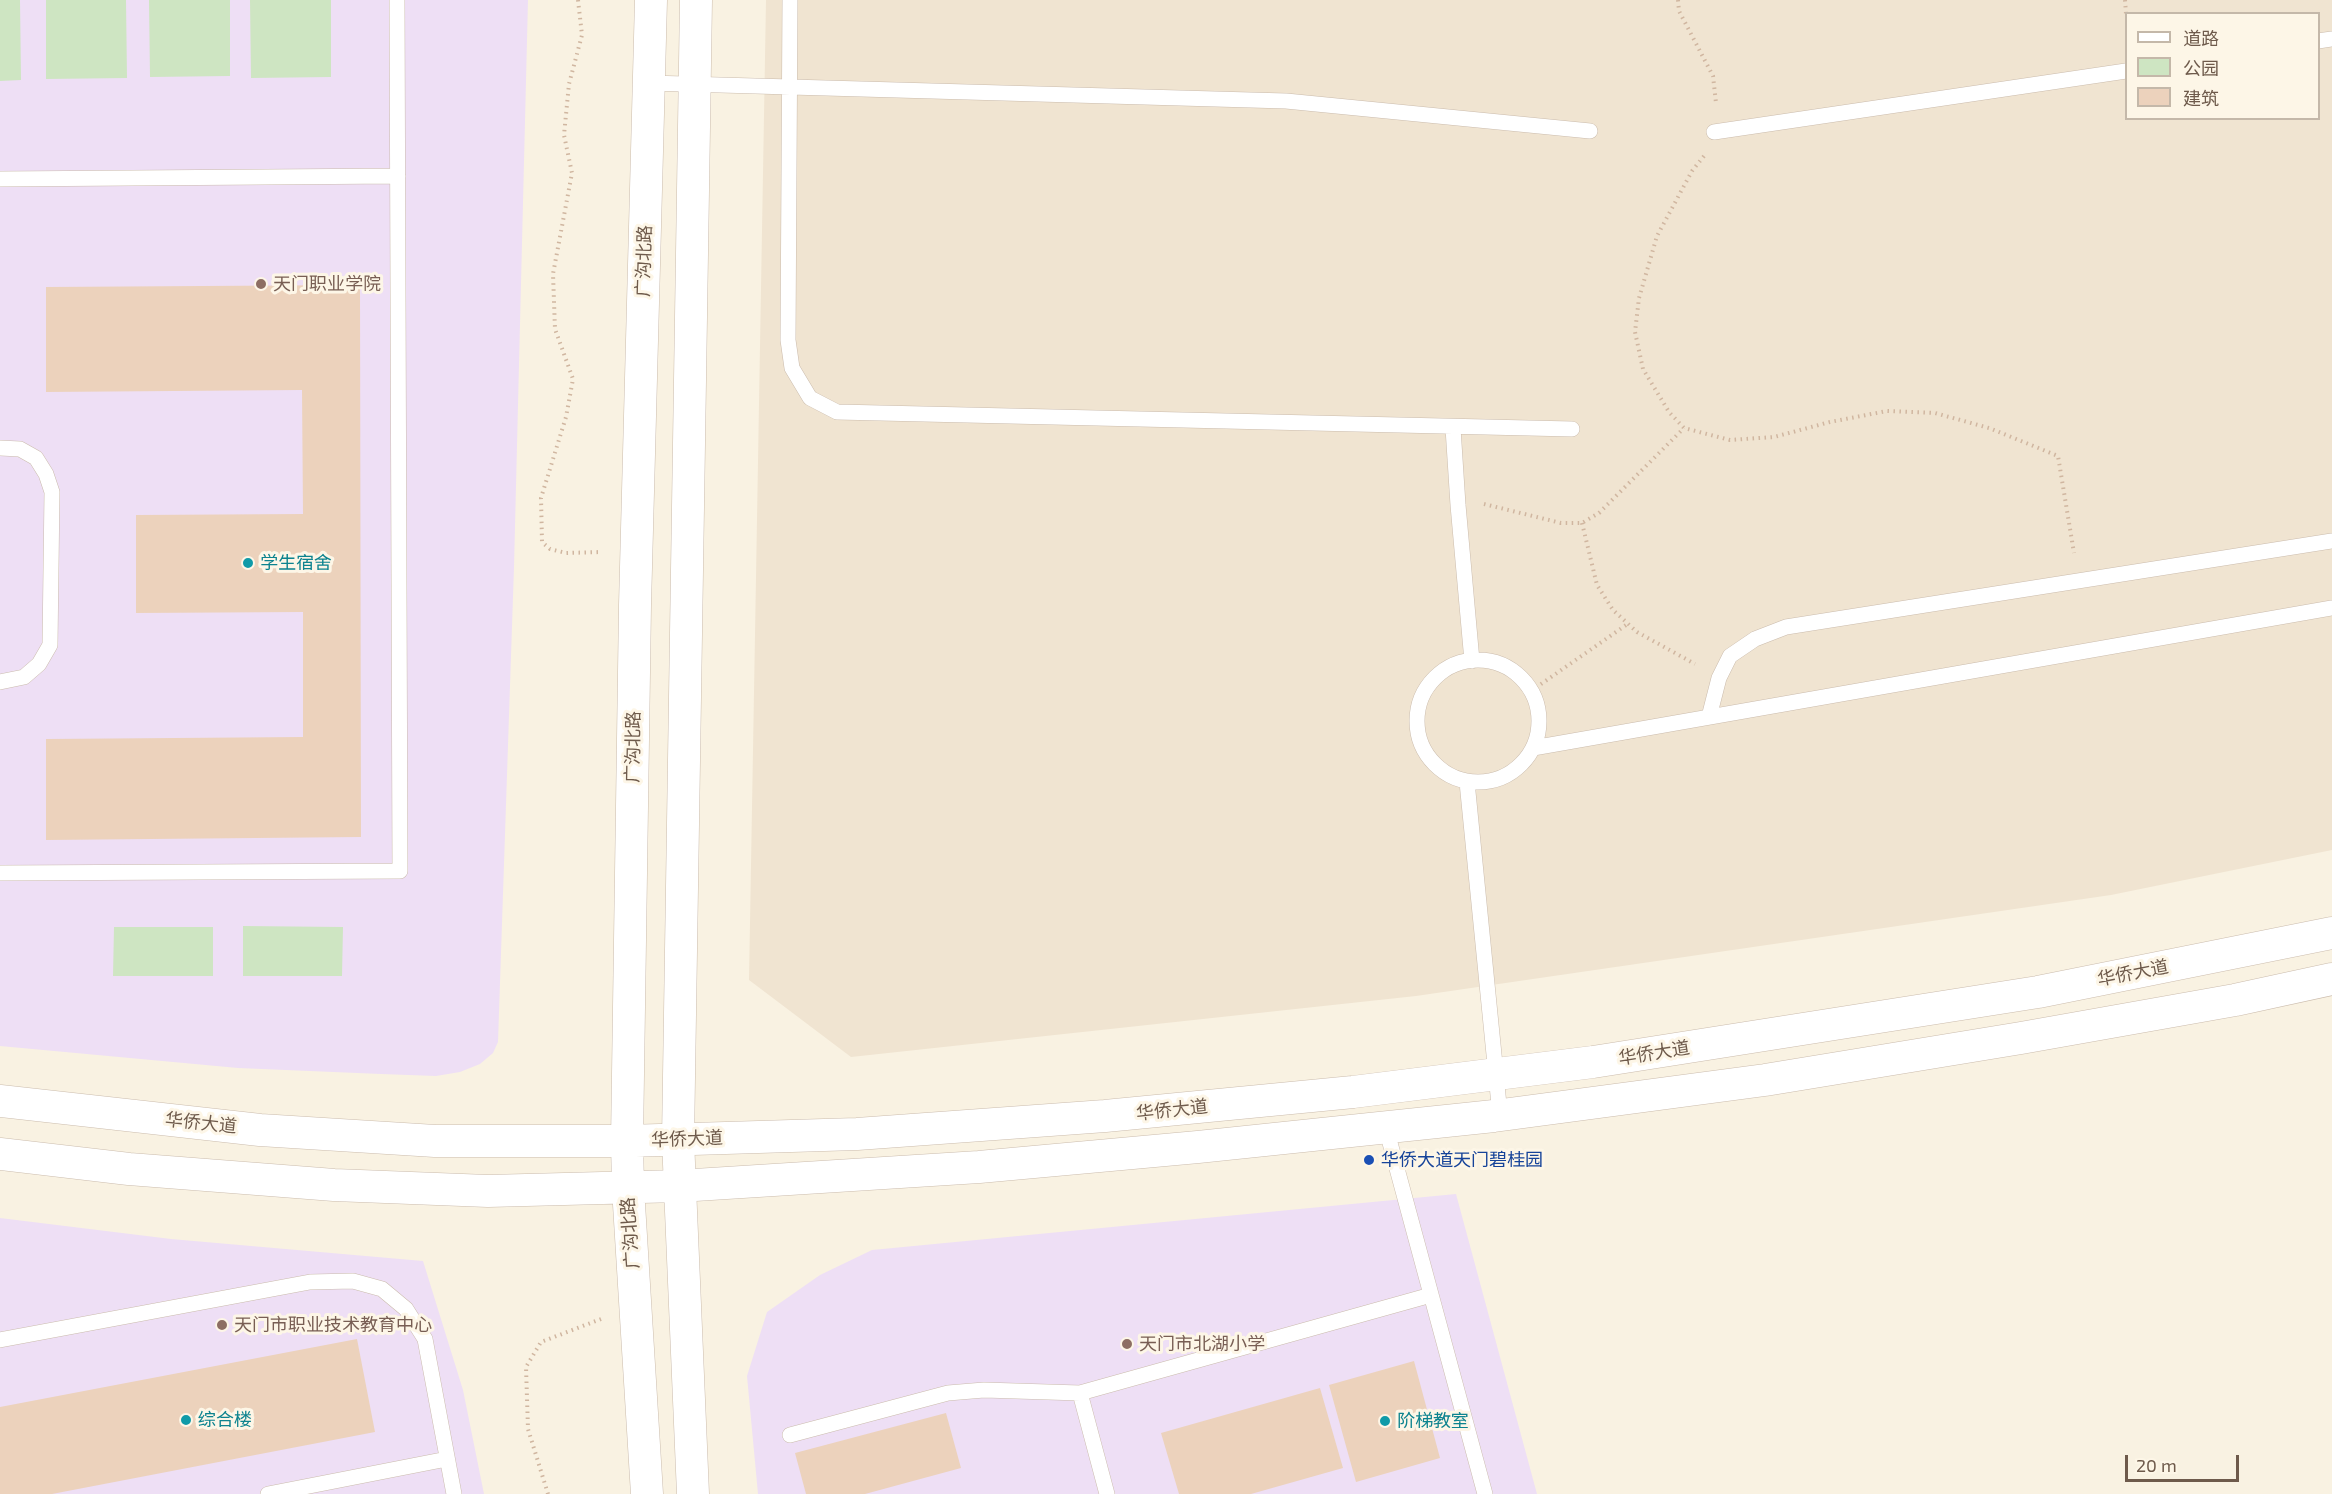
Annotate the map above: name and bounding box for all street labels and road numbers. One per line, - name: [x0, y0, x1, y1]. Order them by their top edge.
- street label: 广沟北路: [632, 225, 656, 297]
- street label: 广沟北路: [622, 711, 644, 783]
- street label: 华侨大道: [2096, 956, 2170, 990]
- street label: 华侨大道: [1617, 1037, 1691, 1069]
- street label: 华侨大道: [1135, 1095, 1209, 1125]
- street label: 华侨大道: [164, 1108, 238, 1138]
- street label: 华侨大道: [651, 1127, 723, 1151]
- street label: 广沟北路: [617, 1196, 643, 1270]

